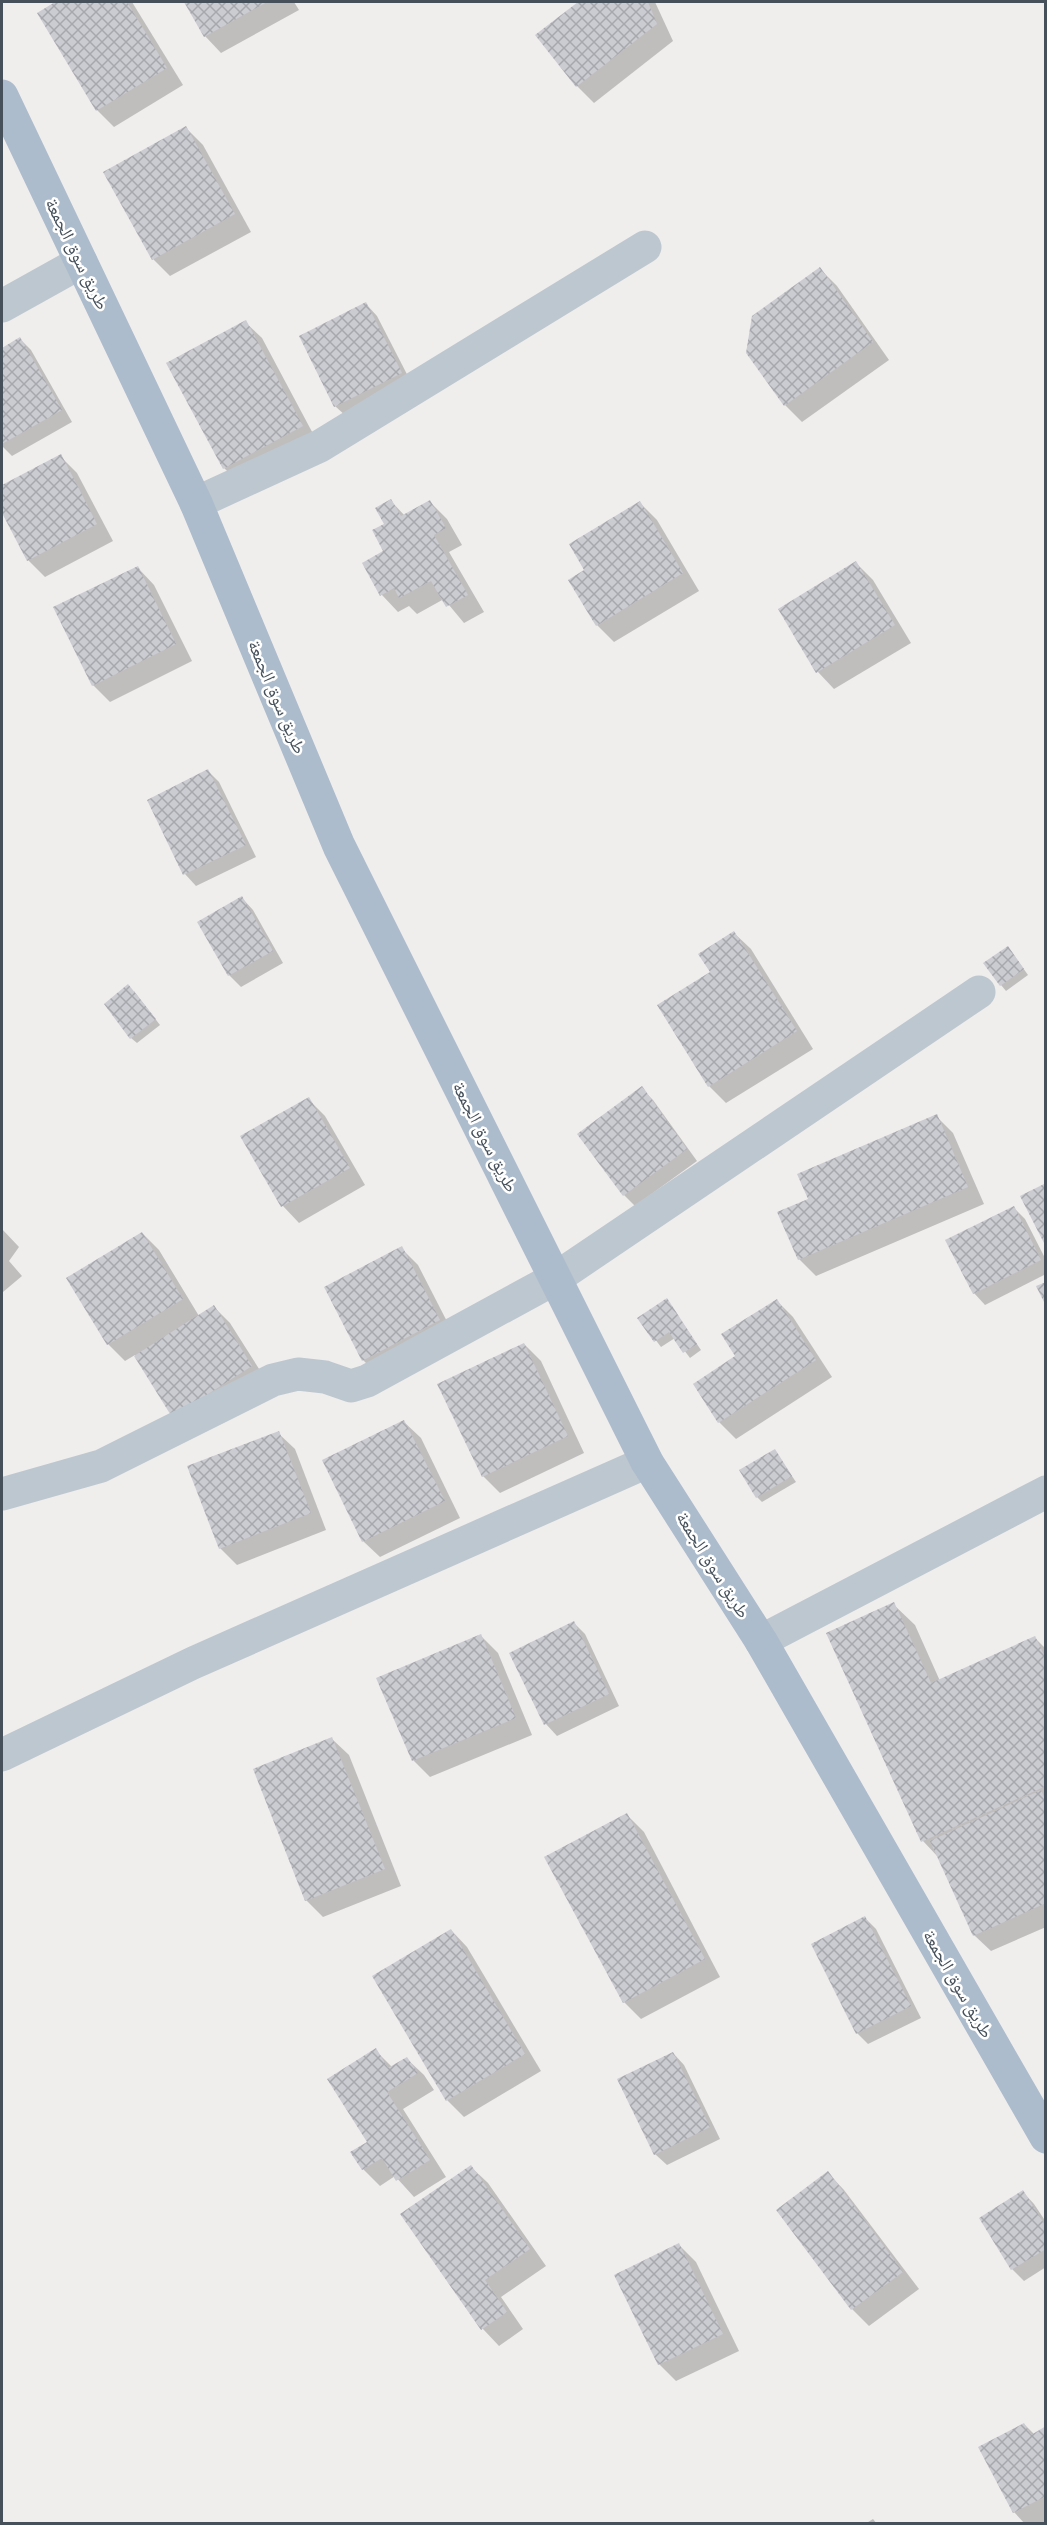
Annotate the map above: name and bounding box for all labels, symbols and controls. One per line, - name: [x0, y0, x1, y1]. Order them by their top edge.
- street label: طريق سوق الجمعة: [41, 194, 114, 313]
- street label: طريق سوق الجمعة: [243, 637, 312, 757]
- street label: طريق سوق الجمعة: [448, 1078, 523, 1196]
- street label: طريق سوق الجمعة: [672, 1507, 755, 1622]
- street label: طريق سوق الجمعة: [918, 1926, 999, 2042]

